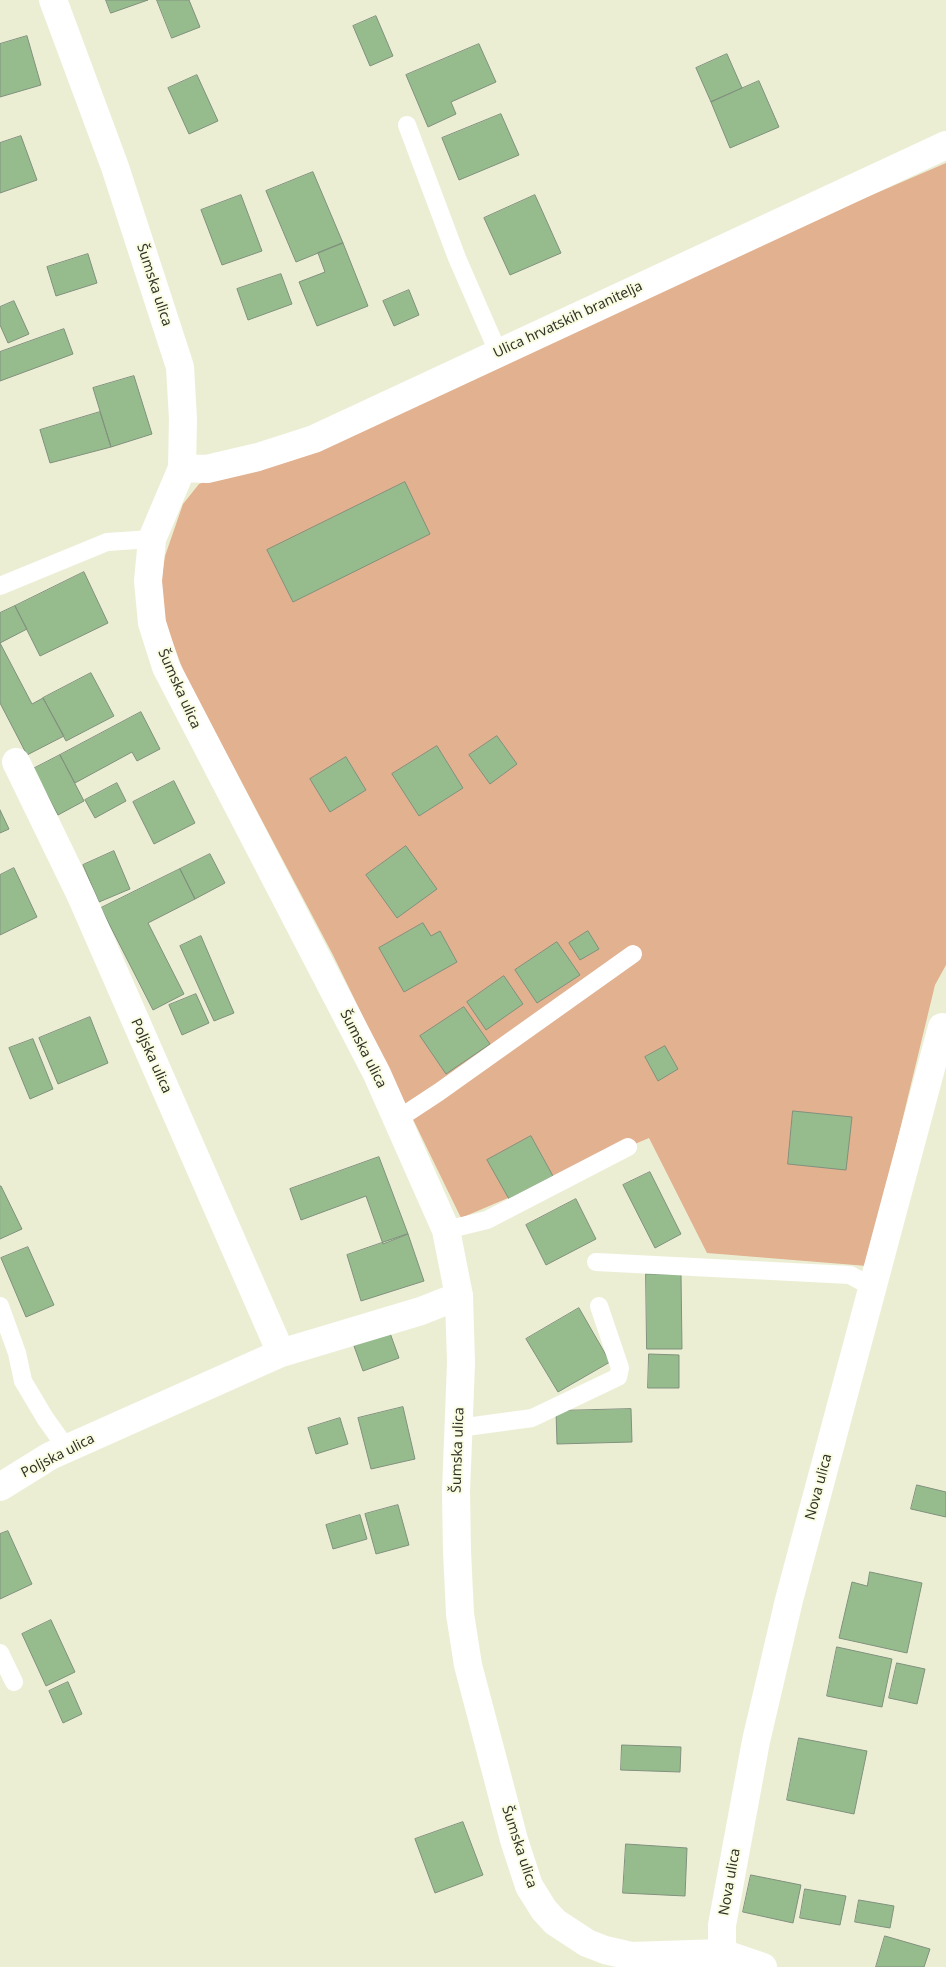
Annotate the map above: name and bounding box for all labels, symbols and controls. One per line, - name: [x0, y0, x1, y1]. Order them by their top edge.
- street label: Šumska ulica: [133, 242, 175, 328]
- street label: Ulica hrvatskih branitelja: [491, 278, 645, 362]
- street label: Šumska ulica: [154, 647, 204, 731]
- street label: Šumska ulica: [336, 1007, 390, 1091]
- street label: Poljska ulica: [127, 1016, 175, 1096]
- street label: Šumska ulica: [448, 1407, 468, 1493]
- street label: Poljska ulica: [18, 1430, 98, 1482]
- street label: Nova ulica: [802, 1452, 836, 1522]
- street label: Šumska ulica: [498, 1804, 540, 1890]
- street label: Nova ulica: [716, 1847, 744, 1917]

